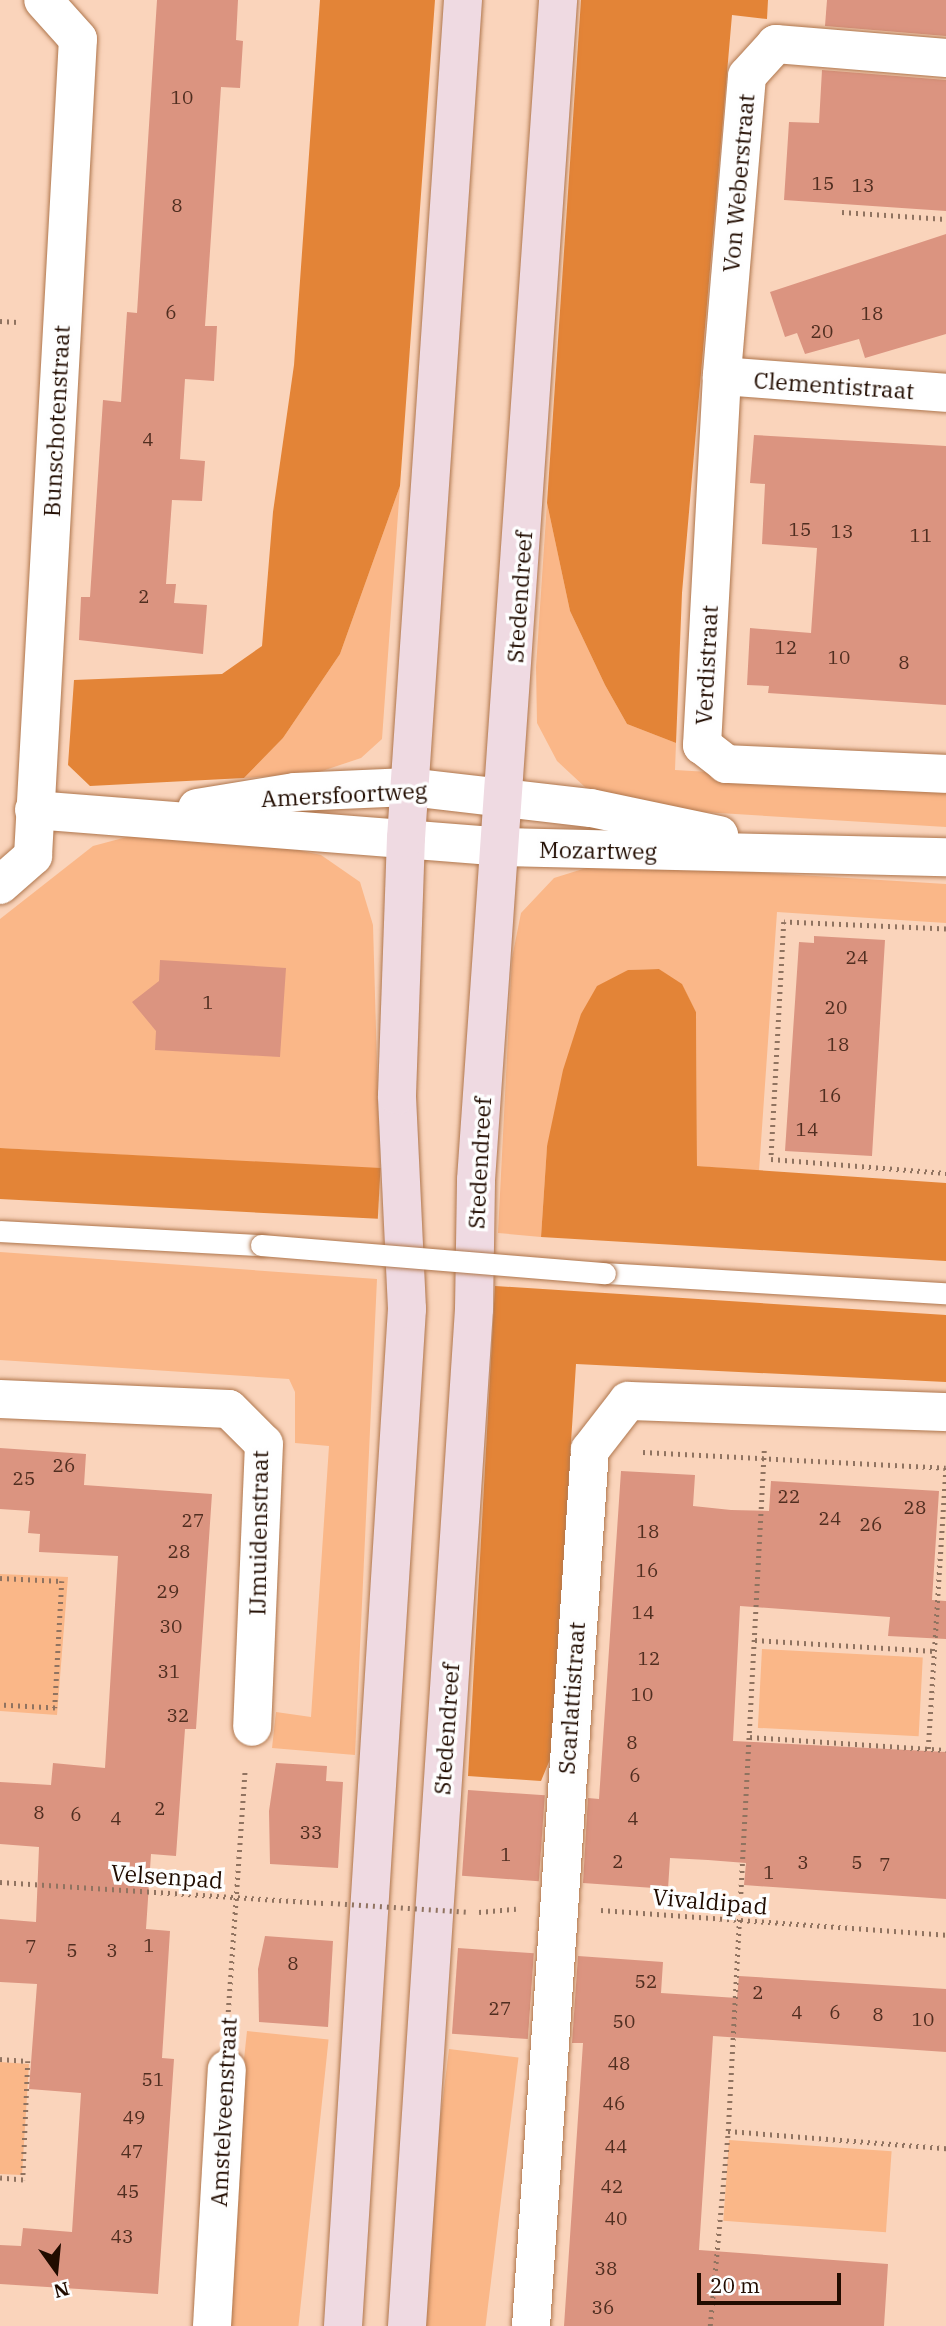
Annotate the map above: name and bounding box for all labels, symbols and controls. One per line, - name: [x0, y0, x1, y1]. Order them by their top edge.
- house number: 10: [171, 87, 193, 109]
- street label: Von Weberstraat: [716, 92, 760, 274]
- house number: 15: [812, 173, 834, 195]
- house number: 13: [852, 175, 874, 197]
- house number: 8: [171, 195, 183, 217]
- house number: 6: [165, 302, 177, 324]
- house number: 18: [861, 303, 883, 325]
- house number: 20: [811, 321, 833, 343]
- street label: Bunschotenstraat: [37, 324, 75, 518]
- street label: Clementistraat: [753, 366, 915, 404]
- house number: 4: [142, 429, 154, 451]
- house number: 15: [789, 519, 811, 541]
- house number: 13: [831, 521, 853, 543]
- house number: 11: [910, 525, 932, 547]
- street label: Stedendreef: [501, 530, 537, 664]
- house number: 2: [138, 586, 150, 608]
- street label: Verdistraat: [689, 604, 723, 726]
- house number: 12: [775, 637, 797, 659]
- house number: 10: [828, 647, 850, 669]
- house number: 8: [898, 652, 910, 674]
- street label: Amersfoortweg: [260, 776, 428, 812]
- street label: Mozartweg: [539, 835, 657, 865]
- house number: 24: [846, 947, 868, 969]
- house number: 1: [202, 992, 214, 1014]
- house number: 20: [825, 997, 847, 1019]
- house number: 18: [827, 1034, 849, 1056]
- house number: 16: [819, 1085, 841, 1107]
- street label: Stedendreef: [462, 1096, 496, 1230]
- house number: 14: [796, 1119, 818, 1141]
- street label: IJmuidenstraat: [243, 1450, 273, 1616]
- house number: 26: [53, 1455, 75, 1477]
- house number: 25: [13, 1468, 35, 1490]
- house number: 22: [778, 1486, 800, 1508]
- house number: 28: [904, 1497, 926, 1519]
- house number: 24: [819, 1508, 841, 1530]
- house number: 27: [182, 1510, 204, 1532]
- house number: 26: [860, 1514, 882, 1536]
- house number: 18: [637, 1521, 659, 1543]
- house number: 28: [168, 1541, 190, 1563]
- house number: 16: [636, 1560, 658, 1582]
- house number: 29: [157, 1581, 179, 1603]
- house number: 14: [632, 1602, 654, 1624]
- house number: 30: [160, 1616, 182, 1638]
- street label: Scarlattistraat: [552, 1621, 590, 1775]
- house number: 12: [638, 1648, 660, 1670]
- house number: 31: [158, 1661, 180, 1683]
- street label: Stedendreef: [428, 1662, 464, 1796]
- house number: 10: [631, 1684, 653, 1706]
- house number: 32: [167, 1705, 189, 1727]
- house number: 8: [626, 1732, 638, 1754]
- house number: 6: [629, 1765, 641, 1787]
- house number: 2: [154, 1798, 166, 1820]
- house number: 8: [33, 1802, 45, 1824]
- house number: 6: [70, 1804, 82, 1826]
- house number: 4: [110, 1808, 122, 1830]
- house number: 4: [627, 1808, 639, 1830]
- house number: 33: [300, 1822, 322, 1844]
- house number: 1: [500, 1844, 512, 1866]
- house number: 2: [612, 1851, 624, 1873]
- house number: 3: [797, 1852, 809, 1874]
- house number: 5: [851, 1852, 863, 1874]
- house number: 7: [879, 1854, 891, 1876]
- street label: Velsenpad: [110, 1858, 224, 1894]
- house number: 1: [763, 1862, 775, 1884]
- street label: Vivaldipad: [651, 1882, 769, 1920]
- house number: 1: [143, 1935, 155, 1957]
- house number: 7: [25, 1936, 37, 1958]
- house number: 5: [66, 1940, 78, 1962]
- house number: 3: [106, 1940, 118, 1962]
- house number: 8: [287, 1953, 299, 1975]
- house number: 52: [635, 1971, 657, 1993]
- house number: 2: [752, 1982, 764, 2004]
- house number: 27: [489, 1998, 511, 2020]
- house number: 4: [791, 2002, 803, 2024]
- house number: 6: [829, 2002, 841, 2024]
- house number: 8: [872, 2004, 884, 2026]
- house number: 10: [912, 2009, 934, 2031]
- house number: 50: [613, 2011, 635, 2033]
- street label: Amstelveenstraat: [204, 2016, 242, 2208]
- house number: 48: [608, 2053, 630, 2075]
- house number: 51: [142, 2069, 164, 2091]
- house number: 46: [603, 2093, 625, 2115]
- house number: 49: [123, 2107, 145, 2129]
- house number: 44: [605, 2136, 627, 2158]
- house number: 47: [121, 2141, 143, 2163]
- house number: 42: [601, 2176, 623, 2198]
- house number: 45: [117, 2181, 139, 2203]
- house number: 40: [605, 2208, 627, 2230]
- house number: 43: [111, 2226, 133, 2248]
- north arrow: [21, 2235, 91, 2305]
- house number: 38: [595, 2258, 617, 2280]
- scale bar: [701, 2260, 844, 2304]
- text: 20 m: [710, 2271, 760, 2299]
- text: N: [51, 2277, 72, 2304]
- house number: 36: [592, 2297, 614, 2319]

